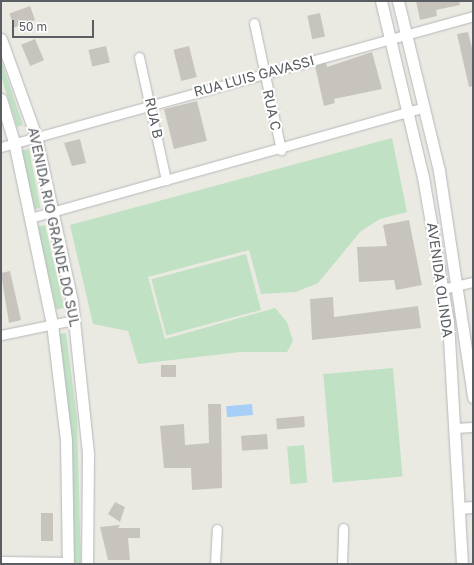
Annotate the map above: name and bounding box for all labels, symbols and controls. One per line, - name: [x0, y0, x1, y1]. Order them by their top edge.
- scale bar: [14, 12, 96, 38]
- text: 50 m: [19, 19, 47, 34]
- street label: RUA LUIS GAVASSI: [192, 52, 316, 100]
- street label: RUA C: [259, 88, 285, 132]
- street label: RUA B: [141, 96, 167, 140]
- street label: AVENIDA RIO GRANDE DO SUL: [25, 126, 83, 328]
- street label: AVENIDA OLINDA: [424, 222, 456, 338]

